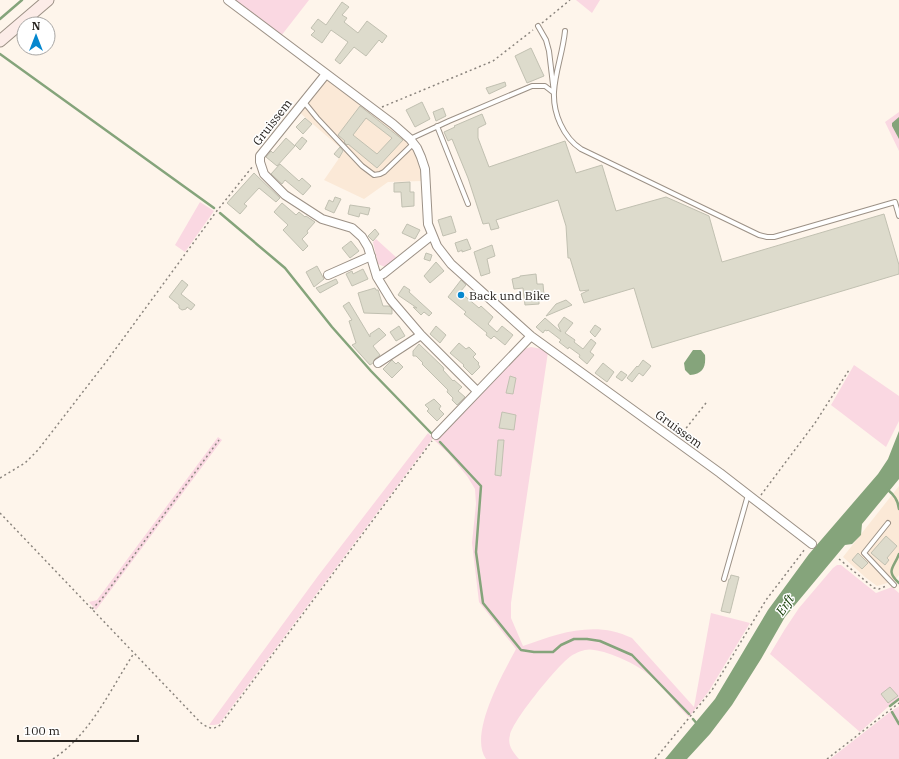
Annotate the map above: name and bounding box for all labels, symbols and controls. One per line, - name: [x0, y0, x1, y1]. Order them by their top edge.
- north arrow: [16, 16, 56, 56]
- text: N: [32, 19, 41, 33]
- street label: Gruissem: [249, 95, 295, 148]
- place label: Back und Bike: [469, 288, 550, 303]
- marker: Back und Bike: [456, 290, 466, 300]
- street label: Gruissem: [652, 407, 706, 452]
- water label: Erft: [771, 591, 798, 620]
- scale bar: [18, 717, 138, 743]
- text: 100 m: [24, 723, 60, 738]

